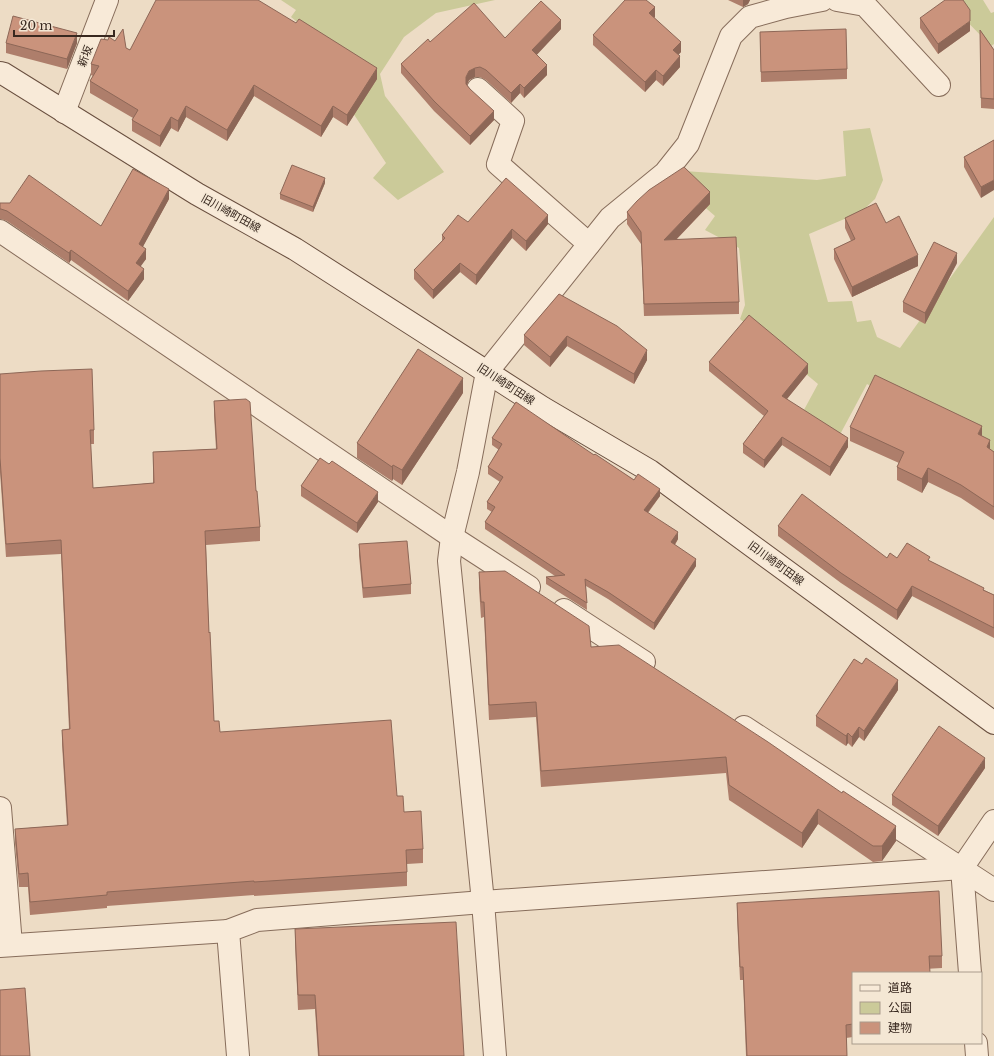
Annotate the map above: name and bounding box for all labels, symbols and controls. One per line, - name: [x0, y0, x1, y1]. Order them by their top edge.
- scale bar: [14, 12, 114, 38]
- text: 20 m: [20, 18, 52, 33]
- street label: 新坂: [75, 43, 95, 69]
- street label: 旧川崎町田線: [199, 191, 263, 235]
- street label: 旧川崎町田線: [475, 360, 537, 408]
- street label: 旧川崎町田線: [745, 538, 807, 588]
- legend: [852, 972, 982, 1044]
- text: 道路: [888, 980, 912, 995]
- text: 公園: [888, 1000, 912, 1015]
- text: 建物: [888, 1020, 912, 1035]

